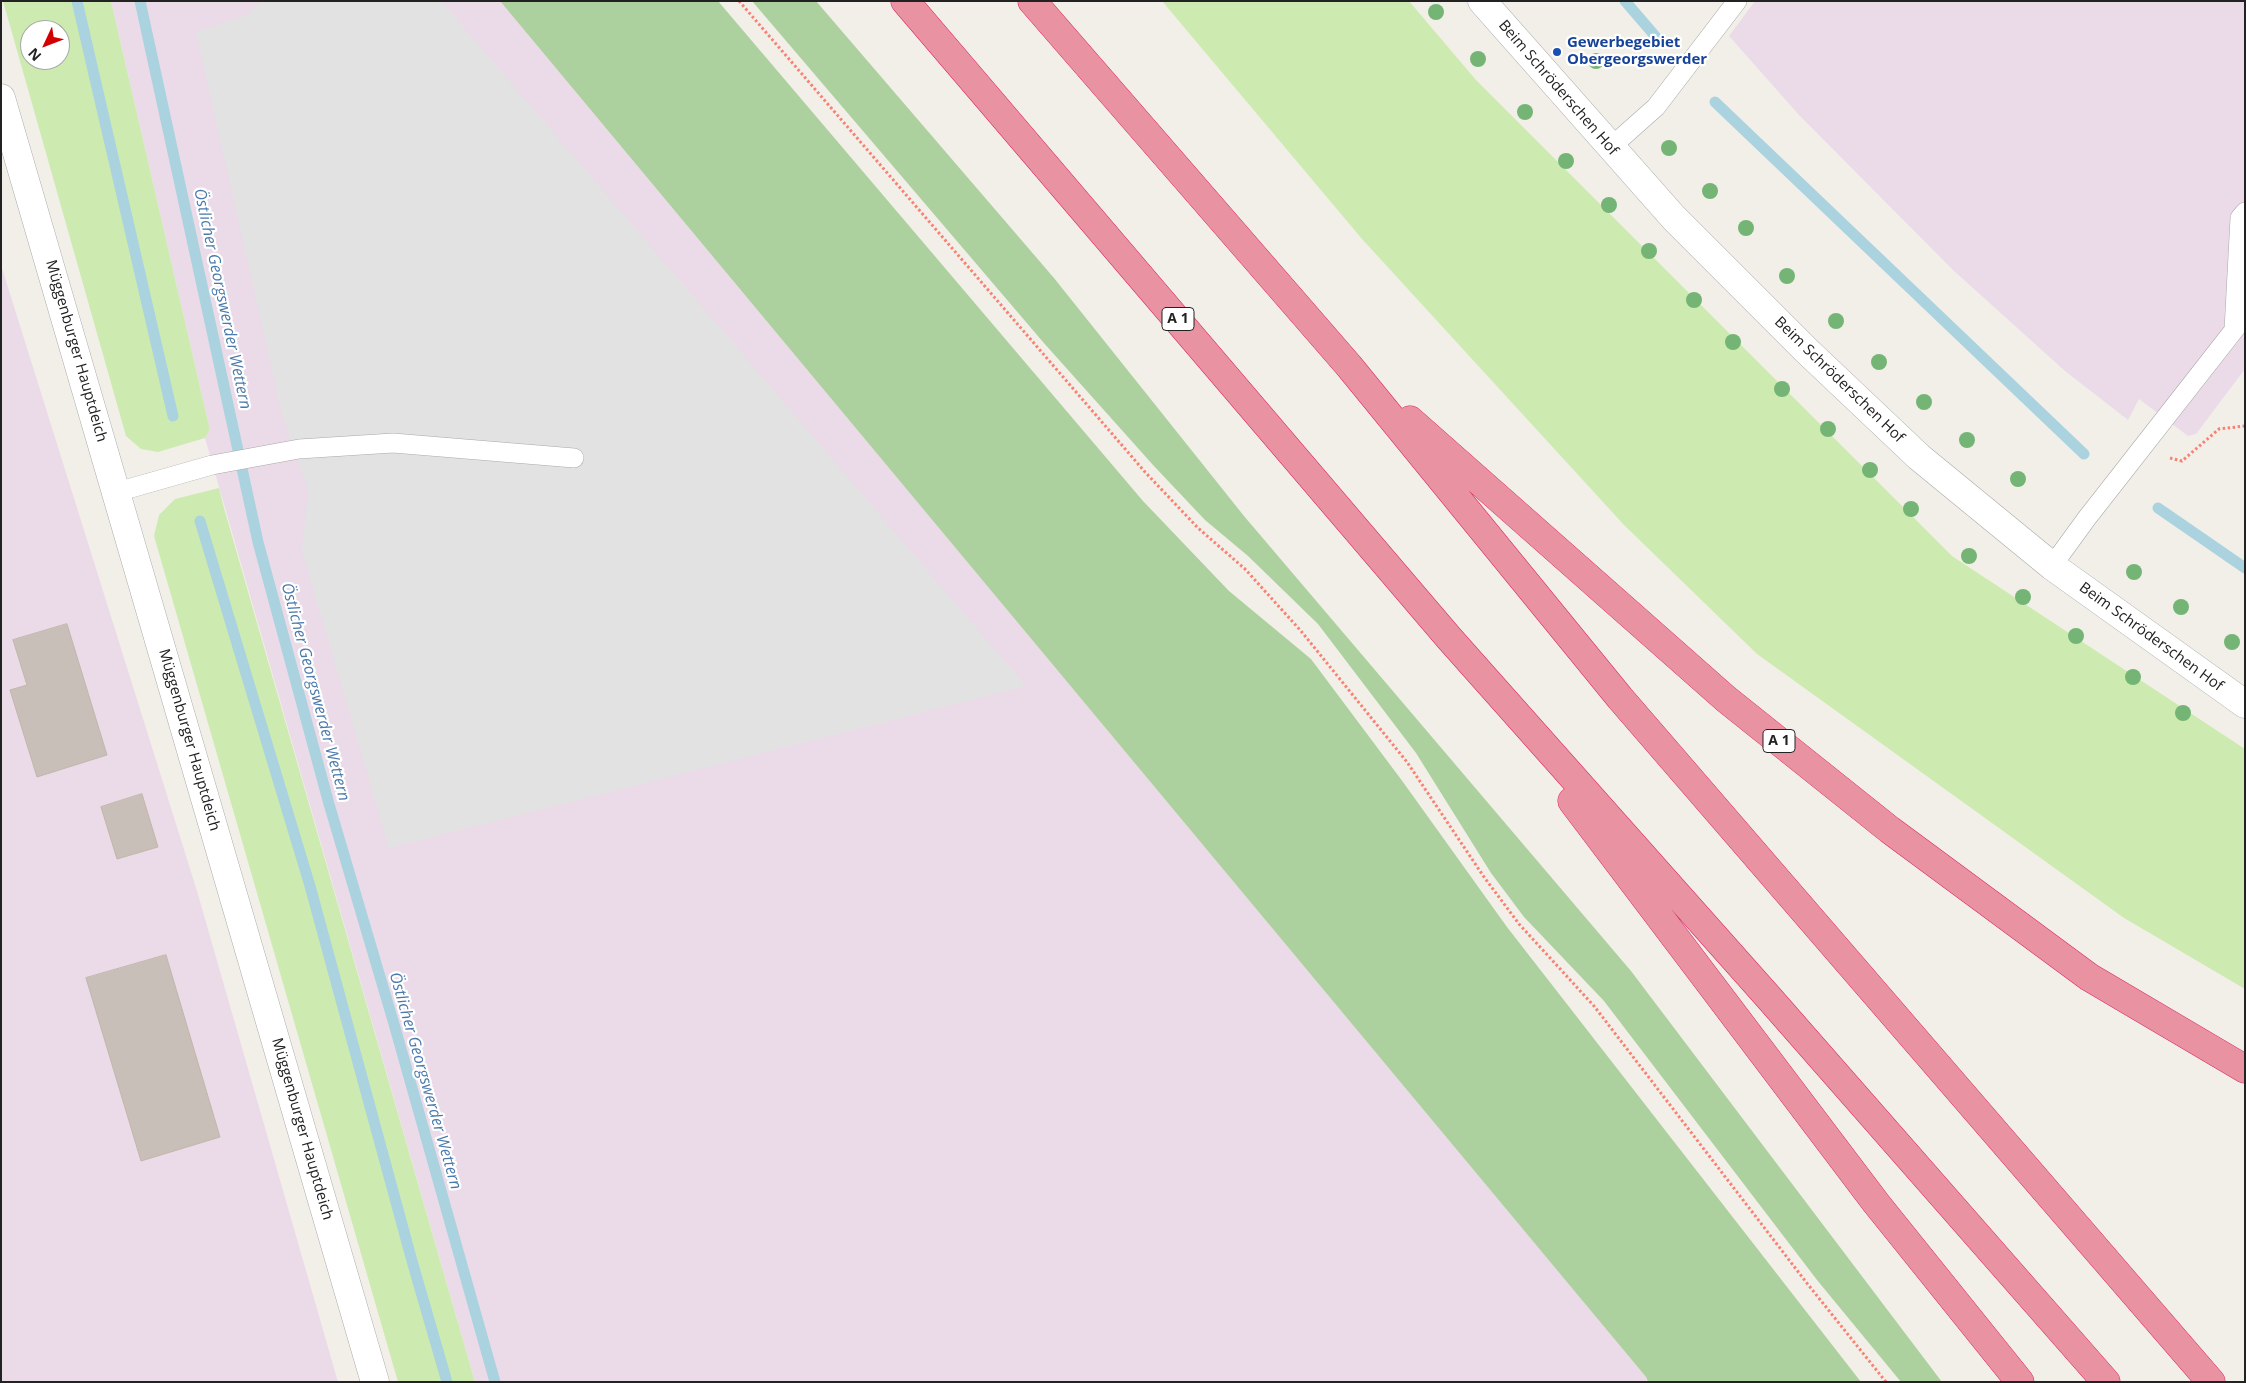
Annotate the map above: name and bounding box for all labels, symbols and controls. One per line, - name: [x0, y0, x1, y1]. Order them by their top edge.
- street label: Beim Schröderschen Hof: [1494, 17, 1622, 159]
- north arrow: [20, 20, 70, 70]
- place label: Gewerbegebiet Obergeorgswerder: [1567, 34, 1707, 69]
- text: N: [24, 44, 45, 66]
- marker: Gewerbegebiet Obergeorgswerder: [1551, 46, 1563, 58]
- water label: Östlicher Georgswerder Wettern: [189, 187, 255, 411]
- street label: Müggenburger Hauptdeich: [41, 258, 111, 444]
- road number: A 1: [1162, 308, 1194, 330]
- street label: Beim Schröderschen Hof: [1770, 313, 1908, 447]
- street label: Beim Schröderschen Hof: [2076, 579, 2226, 695]
- water label: Östlicher Georgswerder Wettern: [277, 581, 353, 803]
- street label: Müggenburger Hauptdeich: [154, 647, 224, 833]
- road number: A 1: [1763, 729, 1795, 752]
- water label: Östlicher Georgswerder Wettern: [385, 970, 465, 1192]
- street label: Müggenburger Hauptdeich: [267, 1036, 337, 1222]

